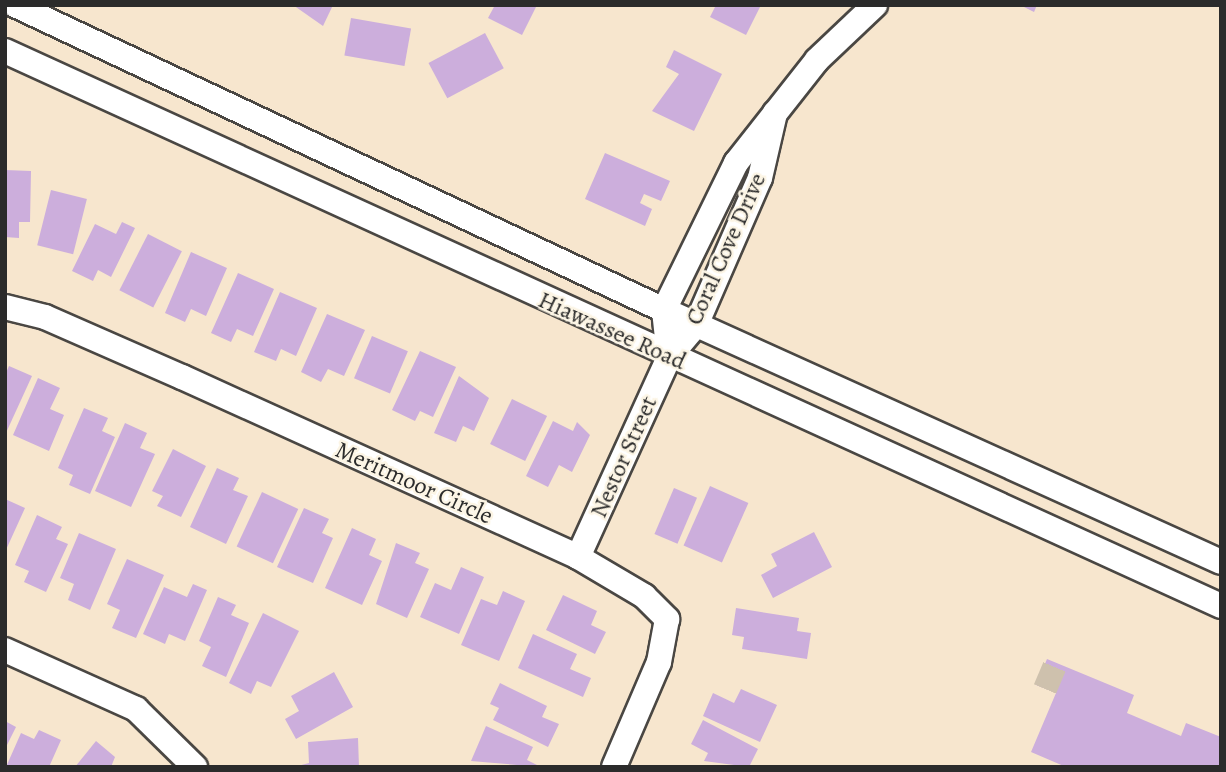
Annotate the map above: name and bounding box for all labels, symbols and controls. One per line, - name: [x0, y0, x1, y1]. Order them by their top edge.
- street label: Coral Cove Drive: [680, 169, 772, 329]
- street label: Hiawassee Road: [534, 286, 690, 376]
- street label: Nestor Street: [584, 392, 664, 522]
- street label: Meritmoor Circle: [331, 435, 497, 531]

